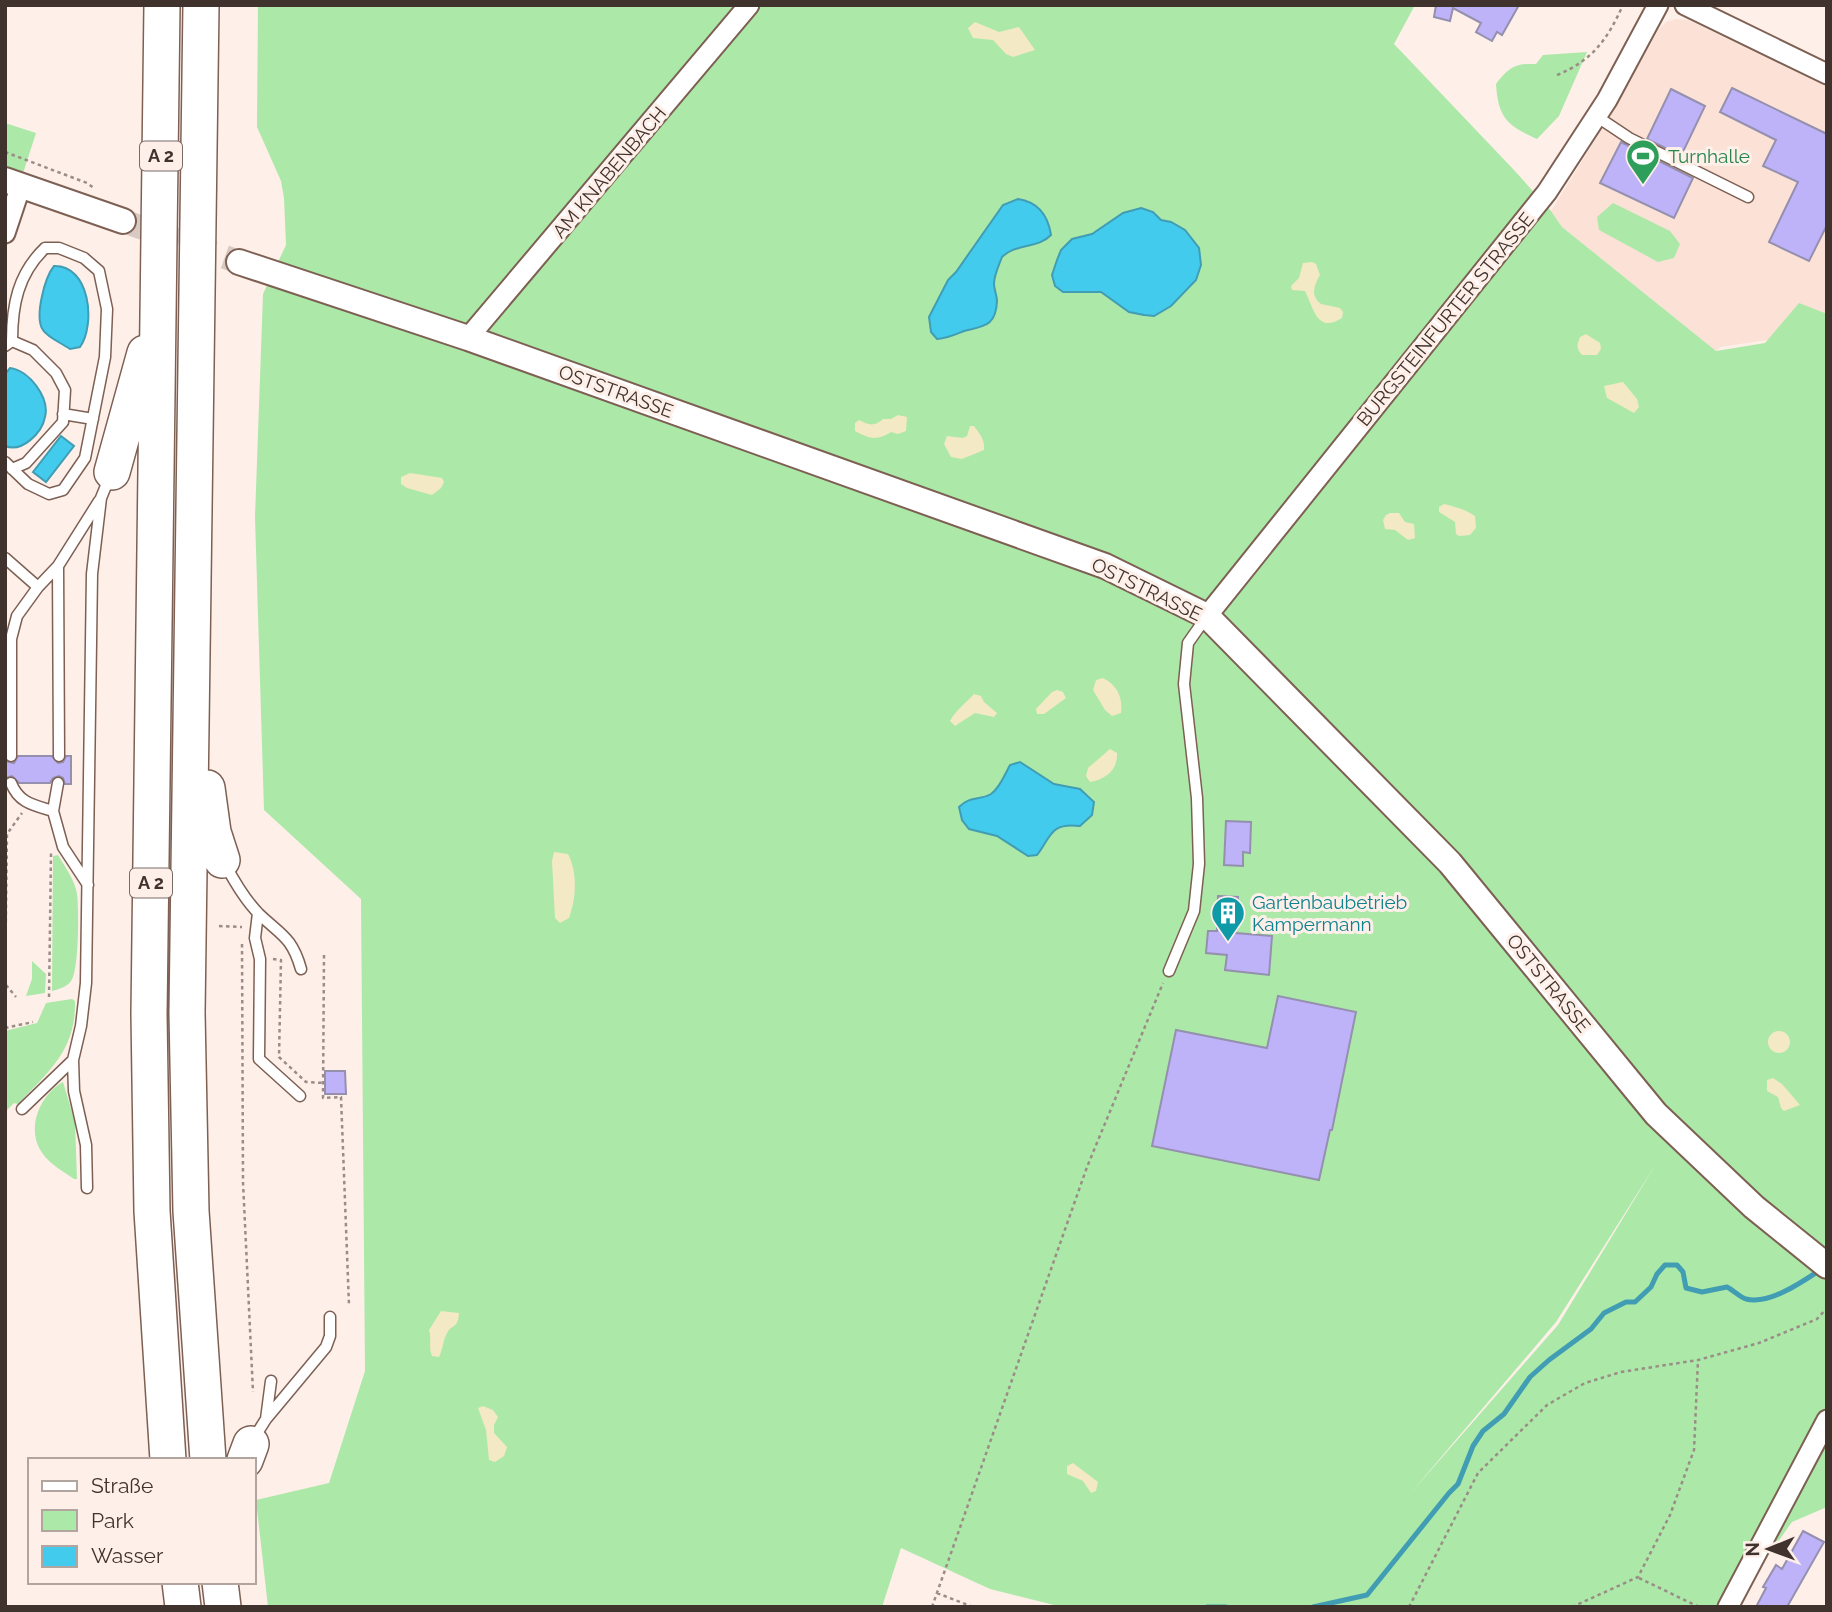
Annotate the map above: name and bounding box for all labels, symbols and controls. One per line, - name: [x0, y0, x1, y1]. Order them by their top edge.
- street label: AM KNABENBACH: [548, 102, 670, 242]
- sports icon: Turnhalle: [1624, 137, 1662, 186]
- road number: A 2: [140, 141, 182, 170]
- place label: Turnhalle: [1668, 145, 1750, 167]
- street label: BURGSTEINFURTER STRASSE: [1352, 208, 1538, 430]
- street label: OSTSTRASSE: [556, 360, 676, 422]
- street label: OSTSTRASSE: [1088, 553, 1206, 625]
- road number: A 2: [130, 868, 172, 898]
- place label: Gartenbaubetrieb Kampermann: [1252, 891, 1407, 935]
- building icon: Gartenbaubetrieb Kampermann: [1209, 894, 1247, 943]
- street label: OSTSTRASSE: [1503, 929, 1595, 1037]
- legend: [28, 1458, 256, 1584]
- text: Straße: [91, 1473, 153, 1498]
- text: Park: [91, 1508, 134, 1533]
- north arrow: [1734, 1514, 1804, 1584]
- text: N: [1741, 1542, 1763, 1557]
- text: Wasser: [91, 1543, 164, 1568]

